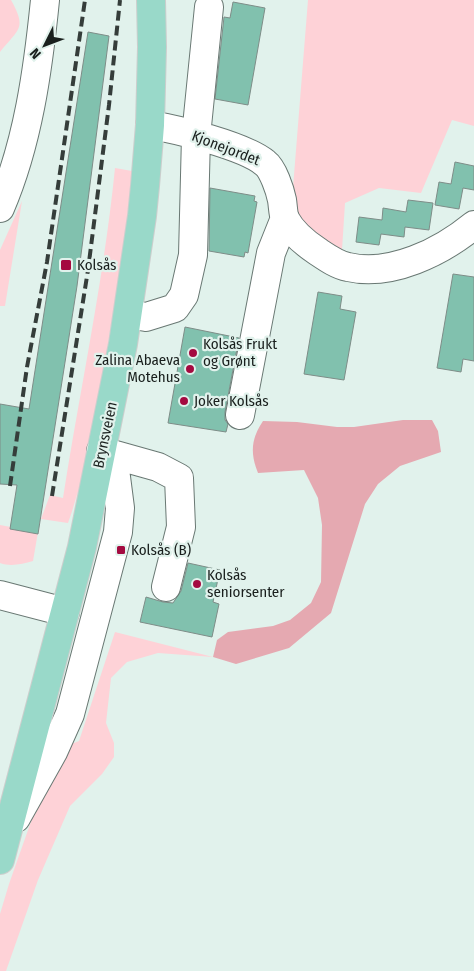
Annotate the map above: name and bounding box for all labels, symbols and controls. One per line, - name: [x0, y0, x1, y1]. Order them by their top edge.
- north arrow: [20, 20, 70, 70]
- text: N: [27, 45, 45, 62]
- street label: Kjonejordet: [189, 127, 263, 169]
- place label: Kolsås: [77, 256, 117, 274]
- marker: Kolsås: [59, 258, 73, 272]
- place label: Kolsås Frukt og Grønt: [203, 335, 277, 370]
- marker: Kolsås Frukt og Grønt: [187, 347, 199, 359]
- place label: Zalina Abaeva Motehus: [95, 351, 180, 386]
- marker: Zalina Abaeva Motehus: [184, 363, 196, 375]
- place label: Joker Kolsås: [194, 392, 269, 410]
- marker: Joker Kolsås: [178, 395, 190, 407]
- street label: Brynsveien: [89, 400, 121, 470]
- place label: Kolsås (B): [131, 541, 191, 559]
- marker: Kolsås (B): [115, 544, 127, 556]
- place label: Kolsås seniorsenter: [207, 566, 285, 601]
- marker: Kolsås seniorsenter: [191, 578, 203, 590]

